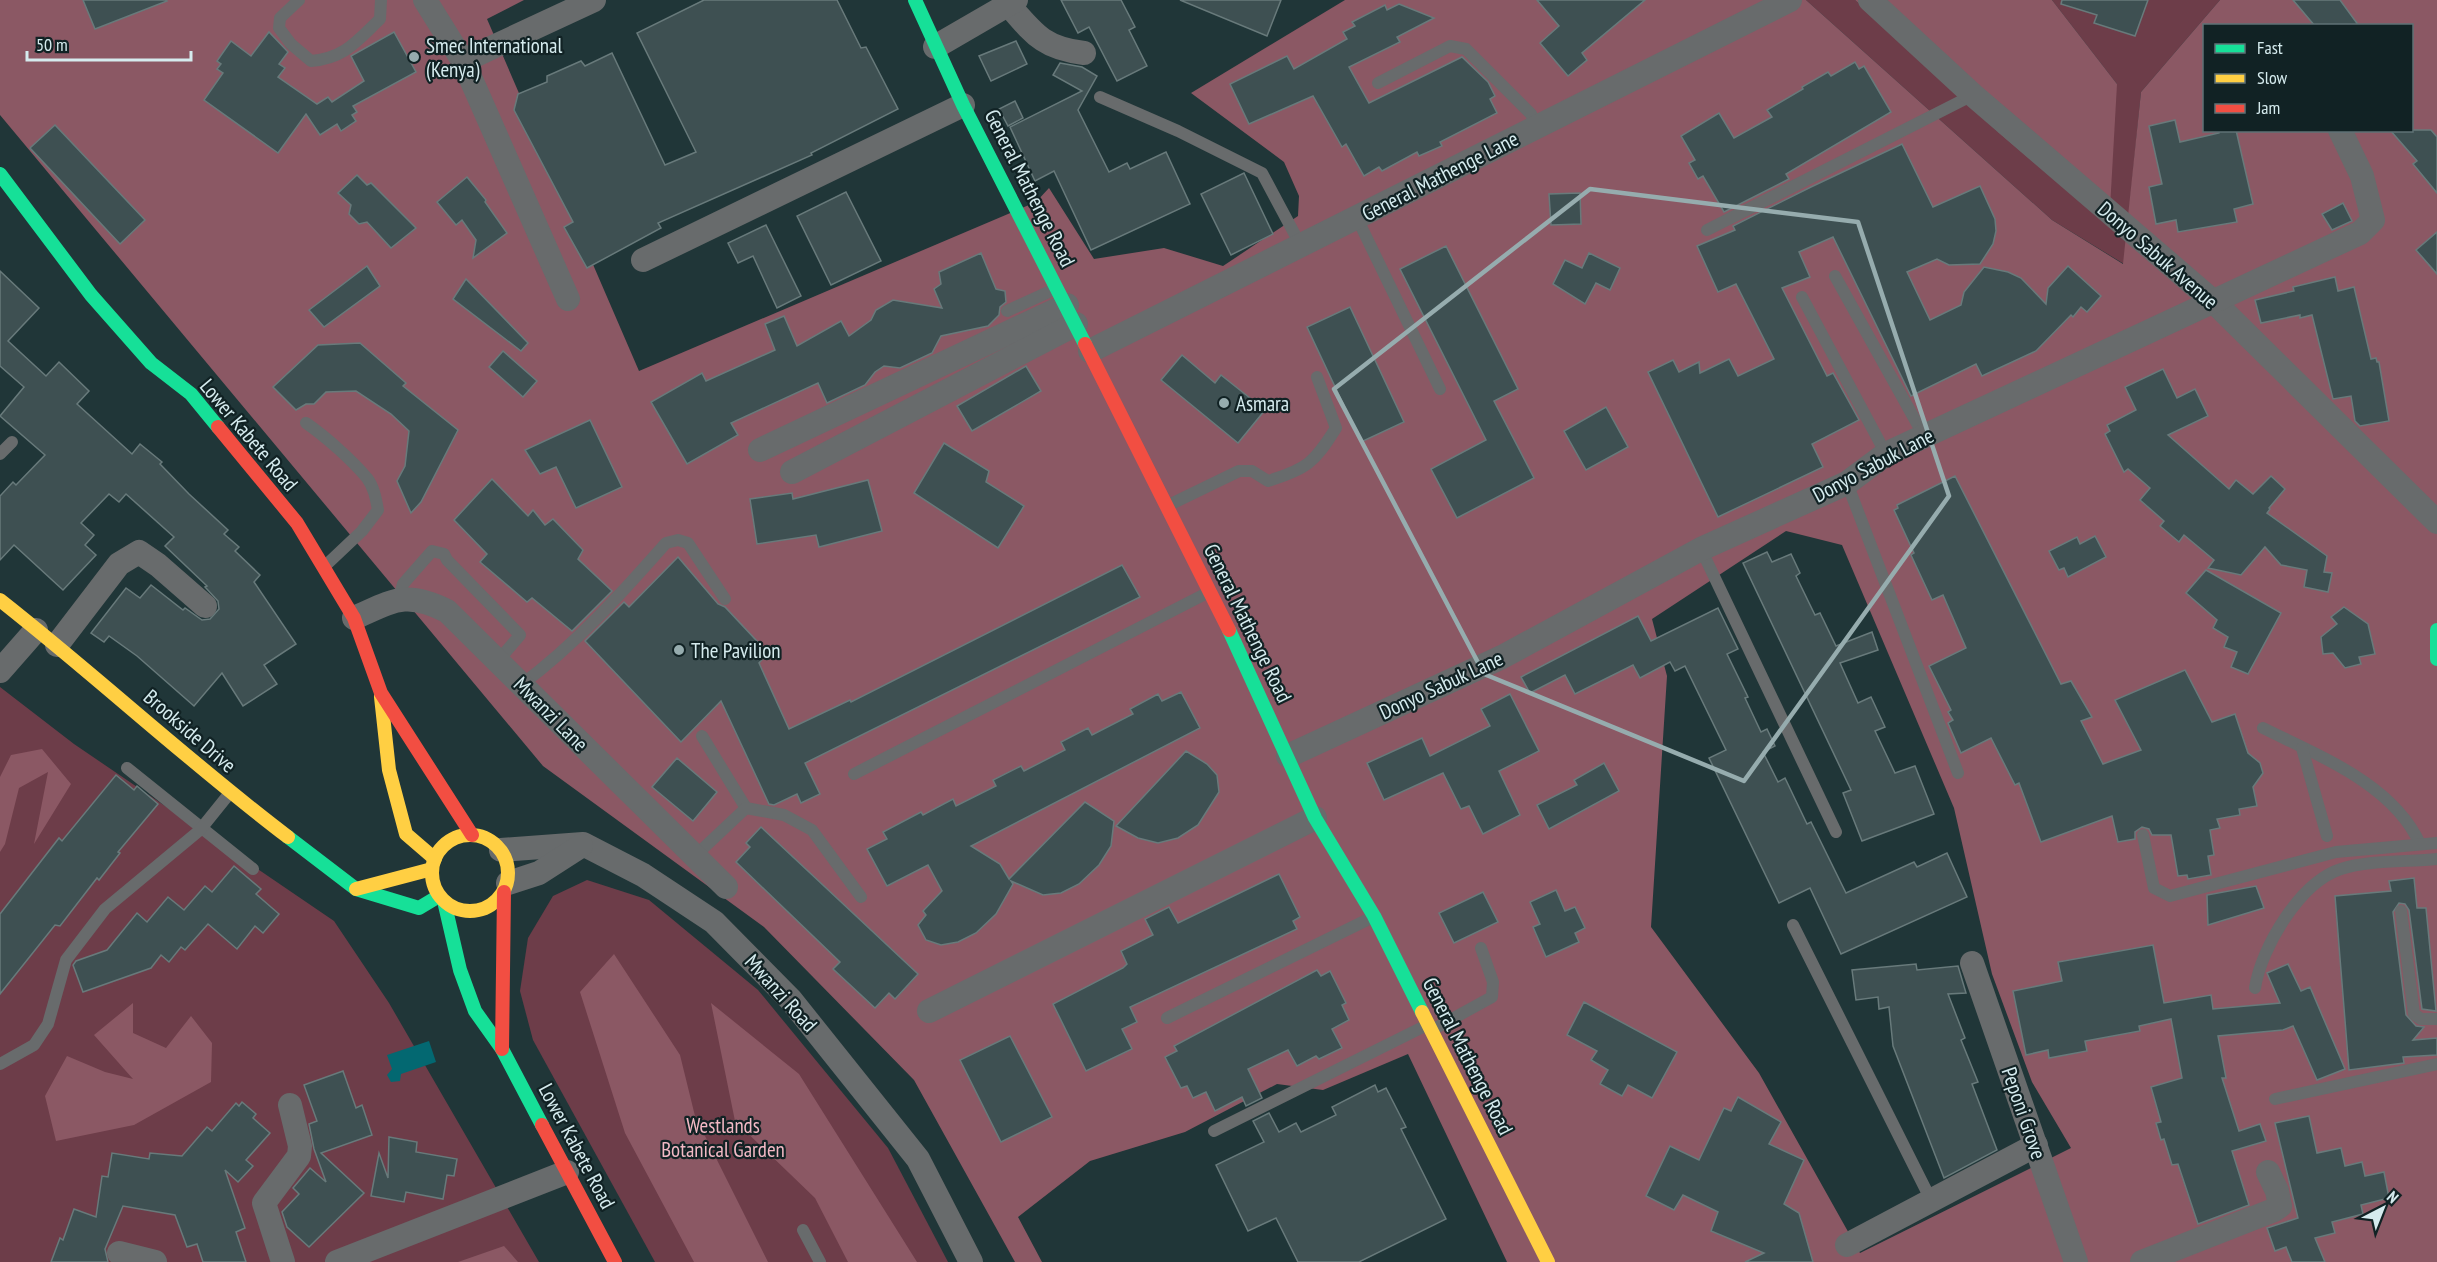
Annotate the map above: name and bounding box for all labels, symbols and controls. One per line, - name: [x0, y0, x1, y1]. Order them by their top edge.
- scale bar: [27, 24, 190, 62]
- legend: [2203, 24, 2413, 132]
- place label: Smec International (Kenya): [426, 32, 562, 83]
- text: 50 m: [36, 33, 68, 56]
- text: Fast: [2257, 36, 2283, 59]
- marker: Smec International (Kenya): [407, 50, 421, 64]
- text: Slow: [2257, 66, 2288, 89]
- text: Jam: [2256, 96, 2280, 119]
- street label: General Mathenge Road: [979, 105, 1081, 271]
- street label: General Mathenge Lane: [1357, 125, 1523, 227]
- street label: Donyo Sabuk Avenue: [2092, 195, 2224, 315]
- street label: Lower Kabete Road: [194, 373, 304, 497]
- place label: Asmara: [1236, 390, 1289, 417]
- marker: Asmara: [1217, 396, 1231, 410]
- street label: Donyo Sabuk Lane: [1808, 422, 1938, 508]
- street label: General Mathenge Road: [1198, 539, 1298, 707]
- place label: The Pavilion: [691, 637, 781, 664]
- marker: The Pavilion: [672, 643, 686, 657]
- street label: Donyo Sabuk Lane: [1375, 645, 1507, 725]
- street label: Mwanzi Lane: [508, 671, 594, 757]
- street label: Brookside Drive: [138, 683, 242, 779]
- street label: Mwanzi Road: [739, 948, 823, 1038]
- street label: General Mathenge Road: [1417, 973, 1519, 1139]
- street label: Peponi Grove: [1996, 1063, 2052, 1163]
- street label: Lower Kabete Road: [533, 1079, 621, 1213]
- park label: Westlands Botanical Garden: [661, 1112, 785, 1163]
- north arrow: [2353, 1178, 2413, 1238]
- text: N: [2383, 1187, 2403, 1207]

